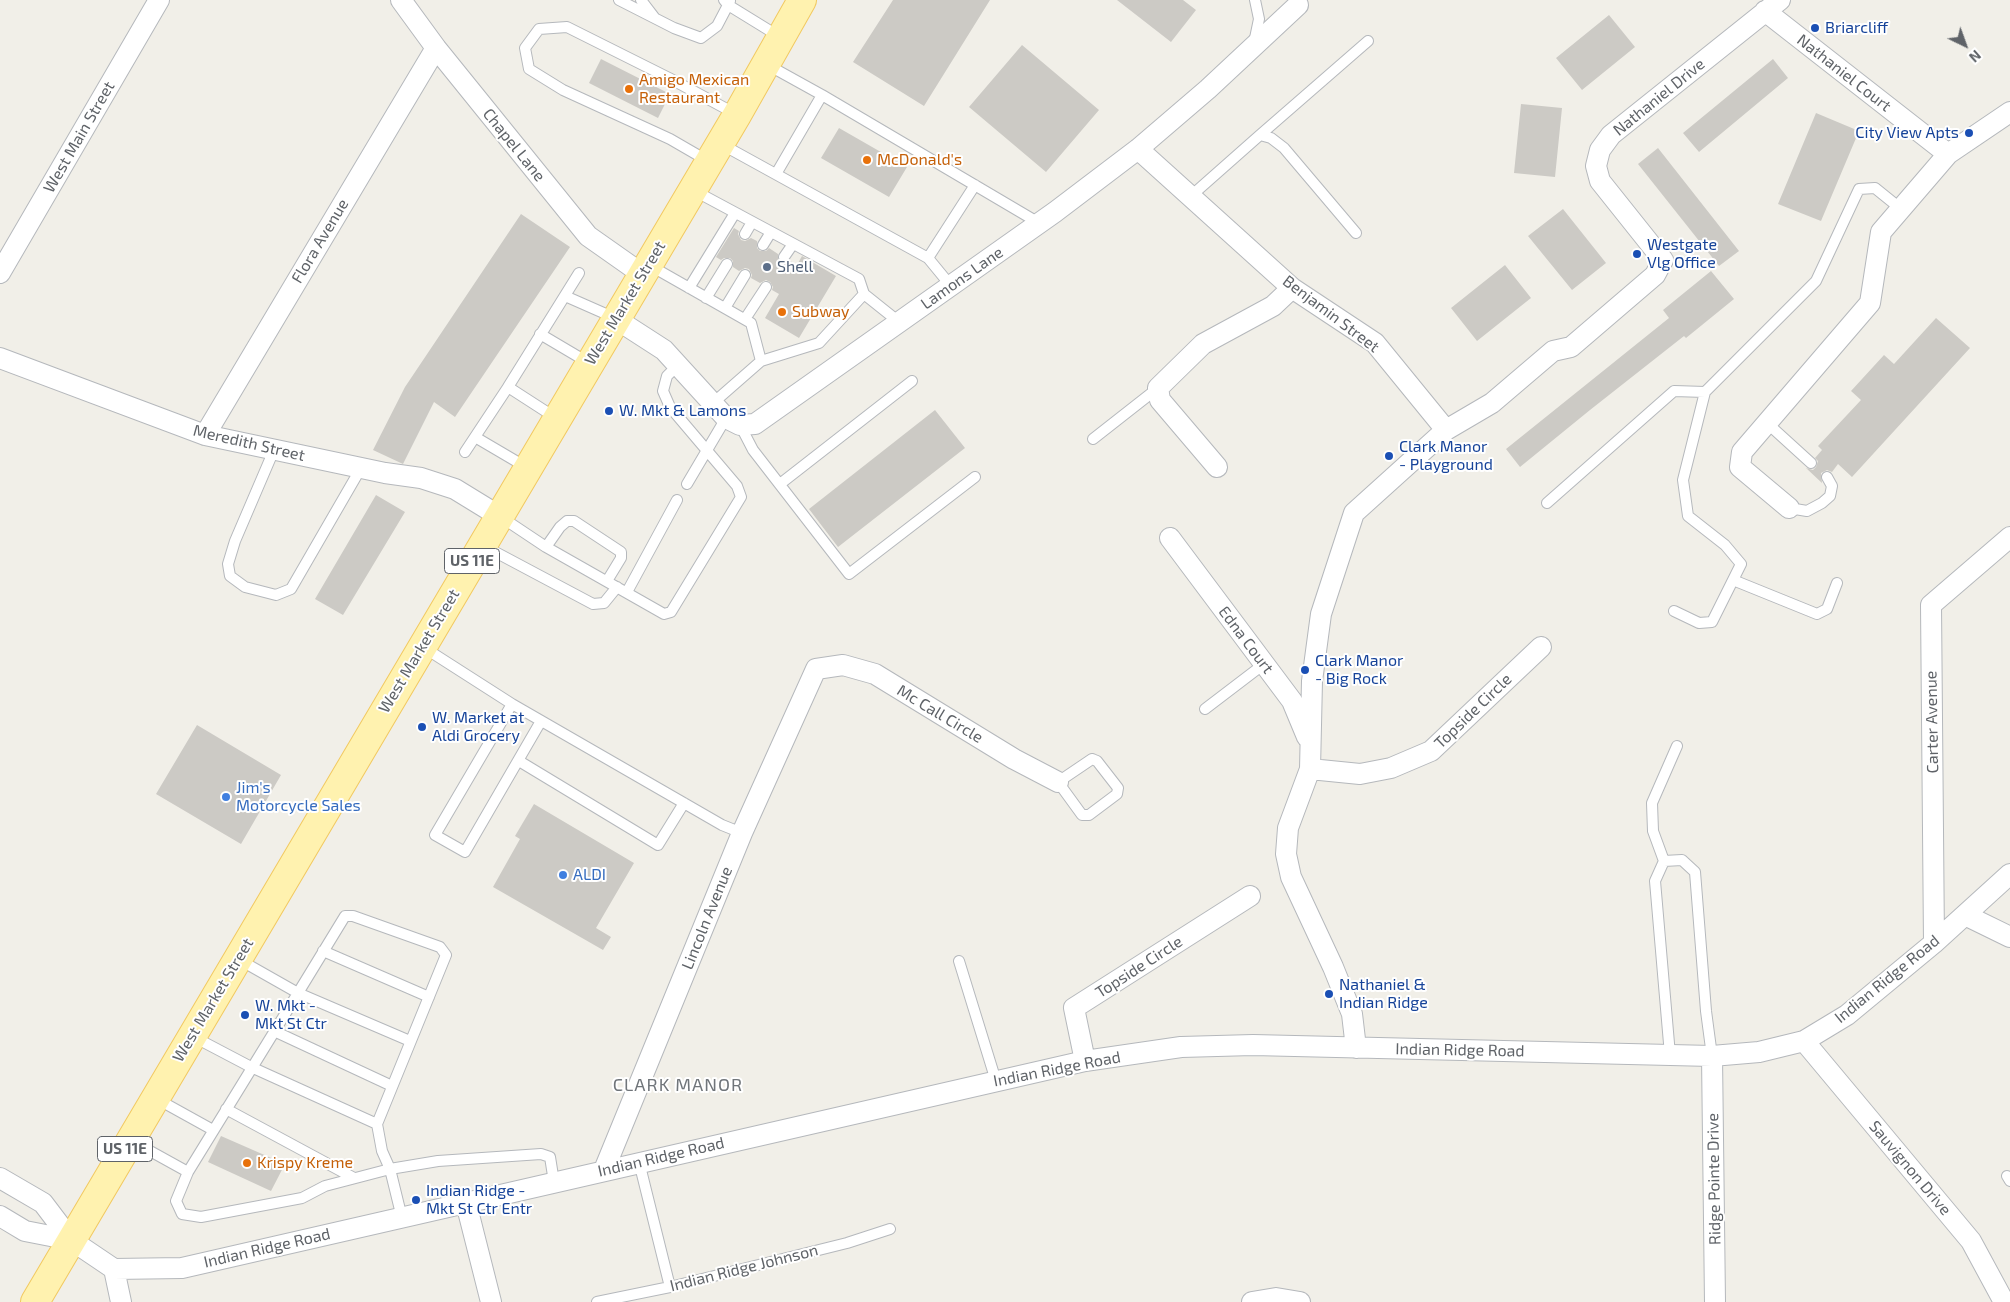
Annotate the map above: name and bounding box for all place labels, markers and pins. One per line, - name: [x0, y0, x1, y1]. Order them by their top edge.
- place label: Briarcliff: [1825, 18, 1888, 38]
- marker: Briarcliff: [1809, 22, 1821, 34]
- place label: Amigo Mexican Restaurant: [639, 70, 749, 108]
- marker: Amigo Mexican Restaurant: [623, 83, 635, 95]
- place label: City View Apts: [1855, 123, 1959, 143]
- marker: City View Apts: [1963, 127, 1975, 139]
- place label: McDonald's: [877, 150, 962, 170]
- marker: McDonald's: [861, 154, 873, 166]
- place label: Westgate Vlg Office: [1647, 235, 1717, 273]
- marker: Westgate Vlg Office: [1631, 248, 1643, 260]
- place label: Shell: [777, 257, 813, 277]
- marker: Shell: [761, 261, 773, 273]
- place label: Subway: [792, 302, 850, 322]
- marker: Subway: [776, 306, 788, 318]
- place label: W. Mkt & Lamons: [619, 401, 746, 421]
- marker: W. Mkt & Lamons: [603, 405, 615, 417]
- place label: Clark Manor - Playground: [1399, 437, 1493, 475]
- marker: Clark Manor - Playground: [1383, 450, 1395, 462]
- place label: Clark Manor - Big Rock: [1315, 651, 1403, 689]
- marker: Clark Manor - Big Rock: [1299, 664, 1311, 676]
- place label: W. Market at Aldi Grocery: [432, 708, 524, 746]
- marker: W. Market at Aldi Grocery: [416, 721, 428, 733]
- place label: Jim's Motorcycle Sales: [236, 778, 361, 816]
- marker: Jim's Motorcycle Sales: [220, 791, 232, 803]
- place label: ALDI: [573, 865, 606, 885]
- marker: ALDI: [557, 869, 569, 881]
- place label: Nathaniel & Indian Ridge: [1339, 975, 1428, 1013]
- marker: Nathaniel & Indian Ridge: [1323, 988, 1335, 1000]
- place label: W. Mkt - Mkt St Ctr: [255, 996, 327, 1034]
- marker: W. Mkt - Mkt St Ctr: [239, 1009, 251, 1021]
- place label: Krispy Kreme: [257, 1153, 353, 1173]
- marker: Krispy Kreme: [241, 1157, 253, 1169]
- place label: Indian Ridge - Mkt St Ctr Entr: [426, 1181, 532, 1219]
- marker: Indian Ridge - Mkt St Ctr Entr: [410, 1194, 422, 1206]

